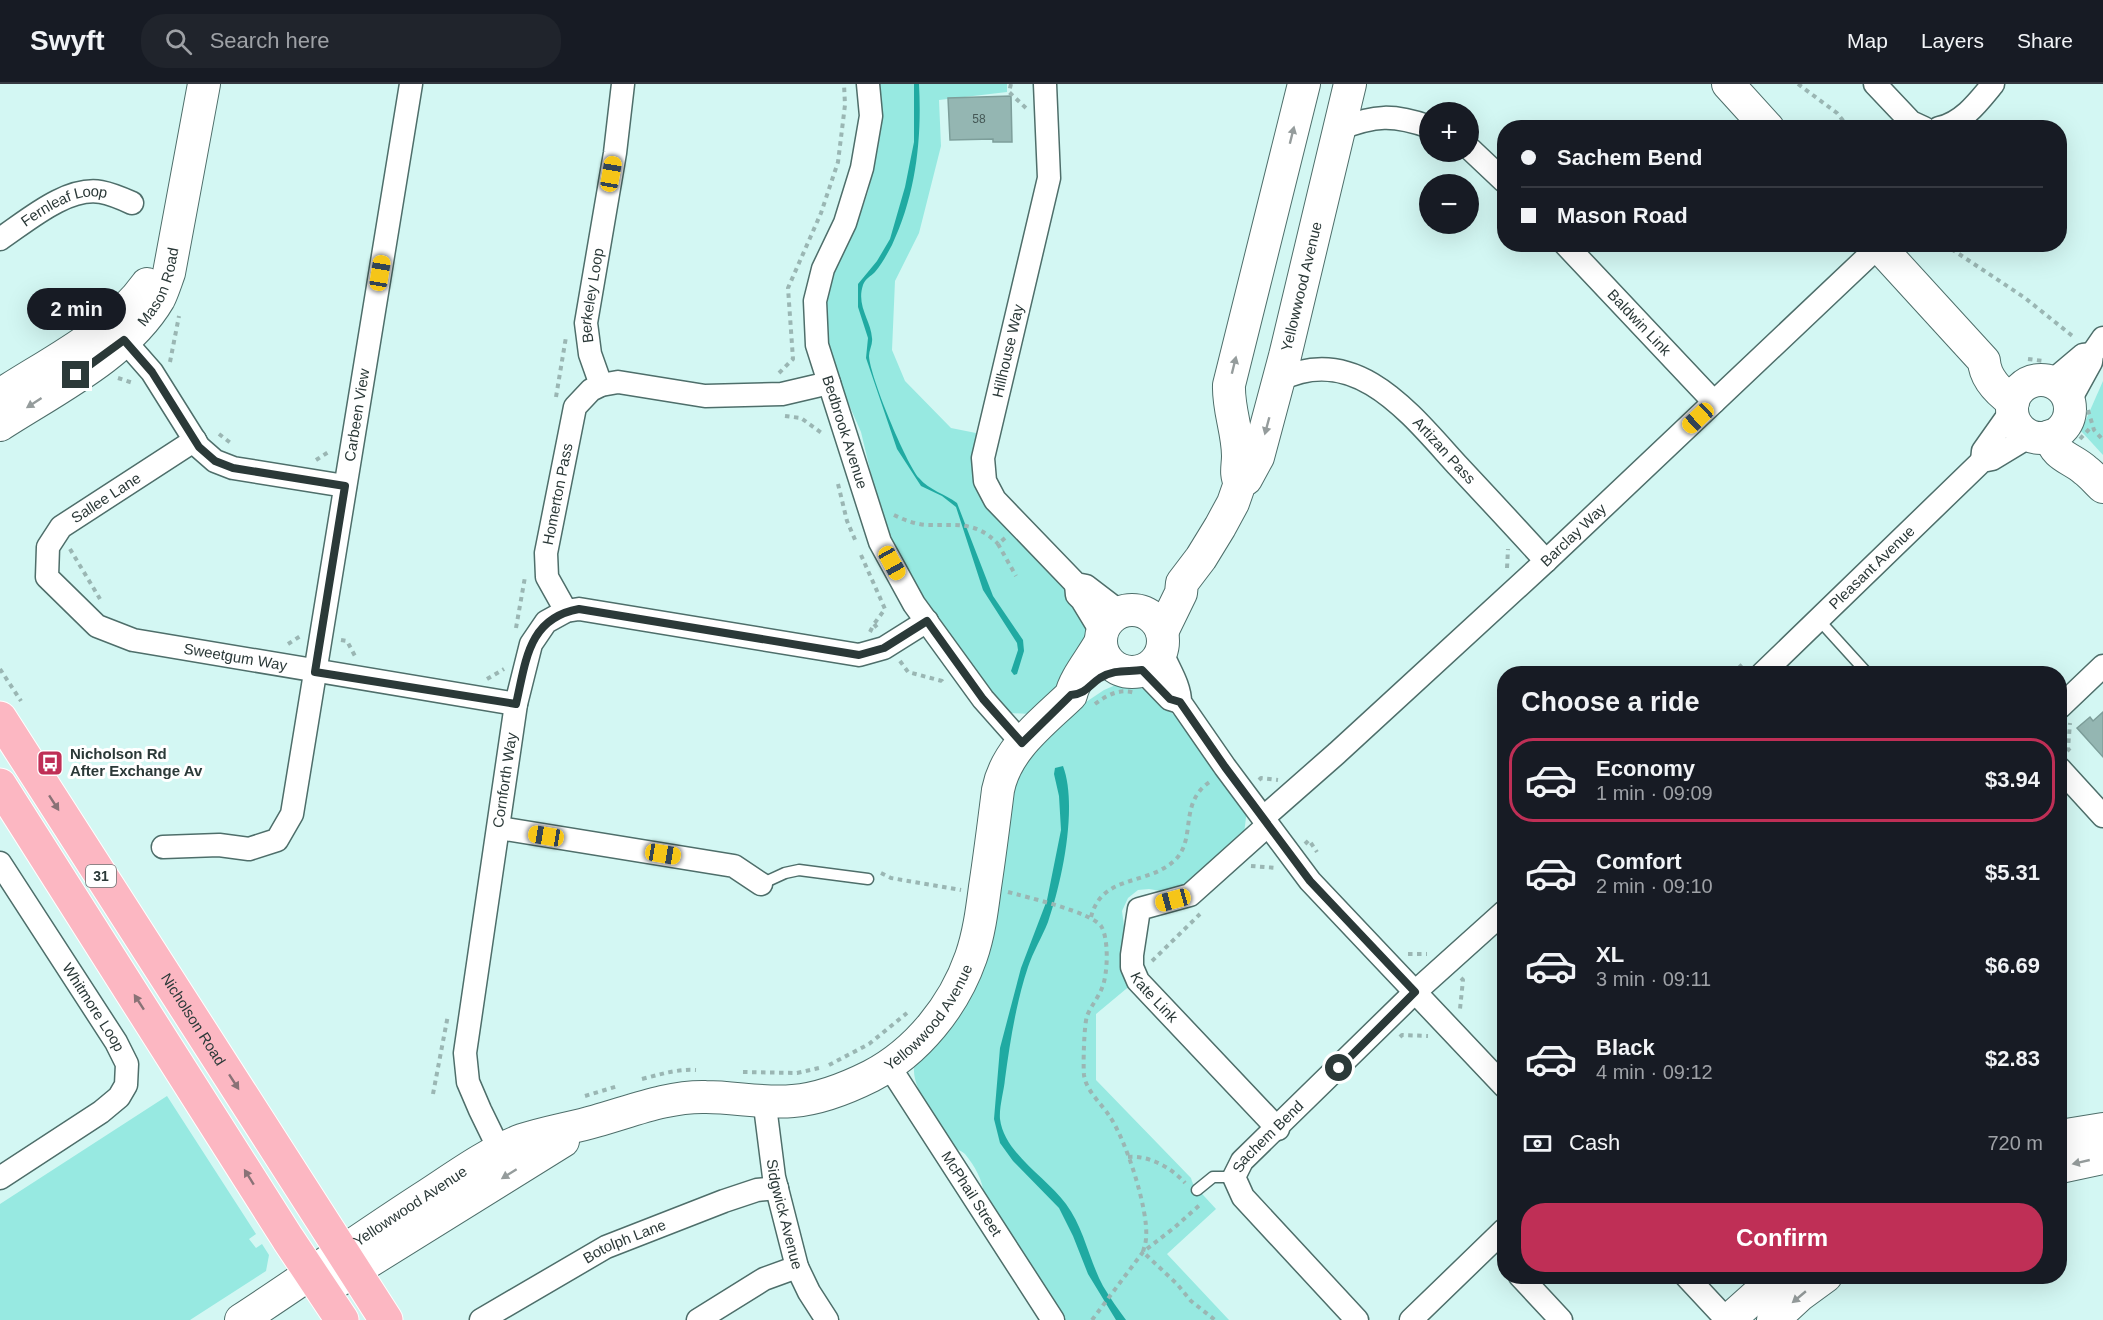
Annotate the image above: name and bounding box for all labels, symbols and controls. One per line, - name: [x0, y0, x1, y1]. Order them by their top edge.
- search box: [141, 14, 561, 68]
- text: Swyft: [30, 25, 105, 56]
- icon: search: [162, 25, 195, 58]
- text: Search here: [210, 28, 330, 53]
- text: Map: [1847, 29, 1888, 52]
- text: Layers: [1921, 29, 1984, 52]
- text: Share: [2017, 29, 2073, 52]
- map controls: [1419, 102, 1479, 234]
- button: +: [1419, 102, 1479, 162]
- house number: 58: [972, 112, 986, 126]
- one-way arrow: [1287, 125, 1297, 144]
- text: Sachem Bend: [1557, 145, 1703, 170]
- car: [599, 155, 623, 193]
- button: −: [1419, 174, 1479, 234]
- street label: Fernleaf Loop: [17, 182, 109, 230]
- text: Mason Road: [1557, 203, 1688, 228]
- street label: Yellowwood Avenue: [1277, 220, 1325, 353]
- street label: Mason Road: [134, 246, 182, 329]
- street label: Berkeley Loop: [577, 247, 607, 344]
- car: [368, 254, 392, 292]
- street label: Baldwin Link: [1604, 286, 1675, 359]
- callout: 2 min: [26, 288, 125, 330]
- text: 2 min: [50, 298, 103, 320]
- street label: Hillhouse Way: [989, 302, 1027, 399]
- one-way arrow: [1230, 355, 1240, 374]
- route end: [62, 361, 89, 388]
- street label: Carbeen View: [341, 367, 373, 463]
- street label: Bedbrook Avenue: [819, 373, 871, 491]
- one-way arrow: [26, 397, 42, 408]
- car: [1679, 399, 1717, 437]
- street label: Artizan Pass: [1410, 413, 1479, 487]
- one-way arrow: [1261, 417, 1271, 436]
- street label: Homerton Pass: [539, 442, 576, 546]
- street label: Sallee Lane: [68, 469, 144, 526]
- street label: Barclay Way: [1537, 499, 1610, 570]
- street label: Pleasant Avenue: [1825, 522, 1918, 612]
- car: [875, 543, 909, 583]
- street label: Sweetgum Way: [182, 640, 289, 674]
- text: Choose a ride: [1521, 687, 1700, 717]
- street label: Cornforth Way: [489, 731, 520, 829]
- place label: Nicholson Rd After Exchange Av: [70, 745, 203, 779]
- bus stop icon: Nicholson Rd After Exchange Av: [35, 748, 65, 778]
- icon: car: [1524, 753, 1578, 807]
- text: Economy: [1596, 756, 1695, 781]
- text: $3.94: [1985, 767, 2040, 792]
- text: 1 min · 09:09: [1596, 782, 1713, 804]
- one-way arrow: [49, 795, 60, 811]
- car: [527, 824, 565, 848]
- car: [644, 842, 682, 866]
- icon: car: [1524, 846, 1578, 900]
- text: Comfort: [1596, 849, 1682, 874]
- text: $5.31: [1985, 860, 2040, 885]
- road number: 31: [86, 865, 116, 887]
- text: 2 min · 09:10: [1596, 875, 1713, 897]
- car: [1153, 887, 1193, 913]
- icon: car: [1524, 939, 1578, 993]
- text: XL: [1596, 942, 1624, 967]
- text: $6.69: [1985, 953, 2040, 978]
- street label: Whitmore Loop: [59, 960, 128, 1054]
- street label: Yellowwood Avenue: [881, 962, 975, 1074]
- text: 3 min · 09:11: [1596, 968, 1711, 990]
- street label: Kate Link: [1127, 969, 1182, 1026]
- street label: Nicholson Road: [158, 970, 229, 1068]
- one-way arrow: [133, 994, 144, 1011]
- icon: car: [1524, 1032, 1578, 1086]
- text: Black: [1596, 1035, 1655, 1060]
- text: $2.83: [1985, 1046, 2040, 1071]
- route start: [1325, 1054, 1352, 1081]
- text: 4 min · 09:12: [1596, 1061, 1713, 1083]
- one-way arrow: [228, 1074, 239, 1091]
- street label: Sachem Bend: [1229, 1097, 1307, 1175]
- icon: cash: [1521, 1127, 1554, 1160]
- text: Cash: [1569, 1130, 1620, 1155]
- text: 720 m: [1987, 1132, 2043, 1154]
- street label: McPhail Street: [938, 1148, 1006, 1240]
- street label: Sidgwick Avenue: [764, 1158, 806, 1271]
- one-way arrow: [2072, 1158, 2090, 1168]
- street label: Yellowwood Avenue: [350, 1162, 470, 1250]
- one-way arrow: [501, 1168, 517, 1179]
- one-way arrow: [244, 1169, 255, 1185]
- button: Confirm: [1521, 1203, 2043, 1272]
- street label: Botolph Lane: [580, 1216, 668, 1267]
- one-way arrow: [1792, 1290, 1807, 1303]

